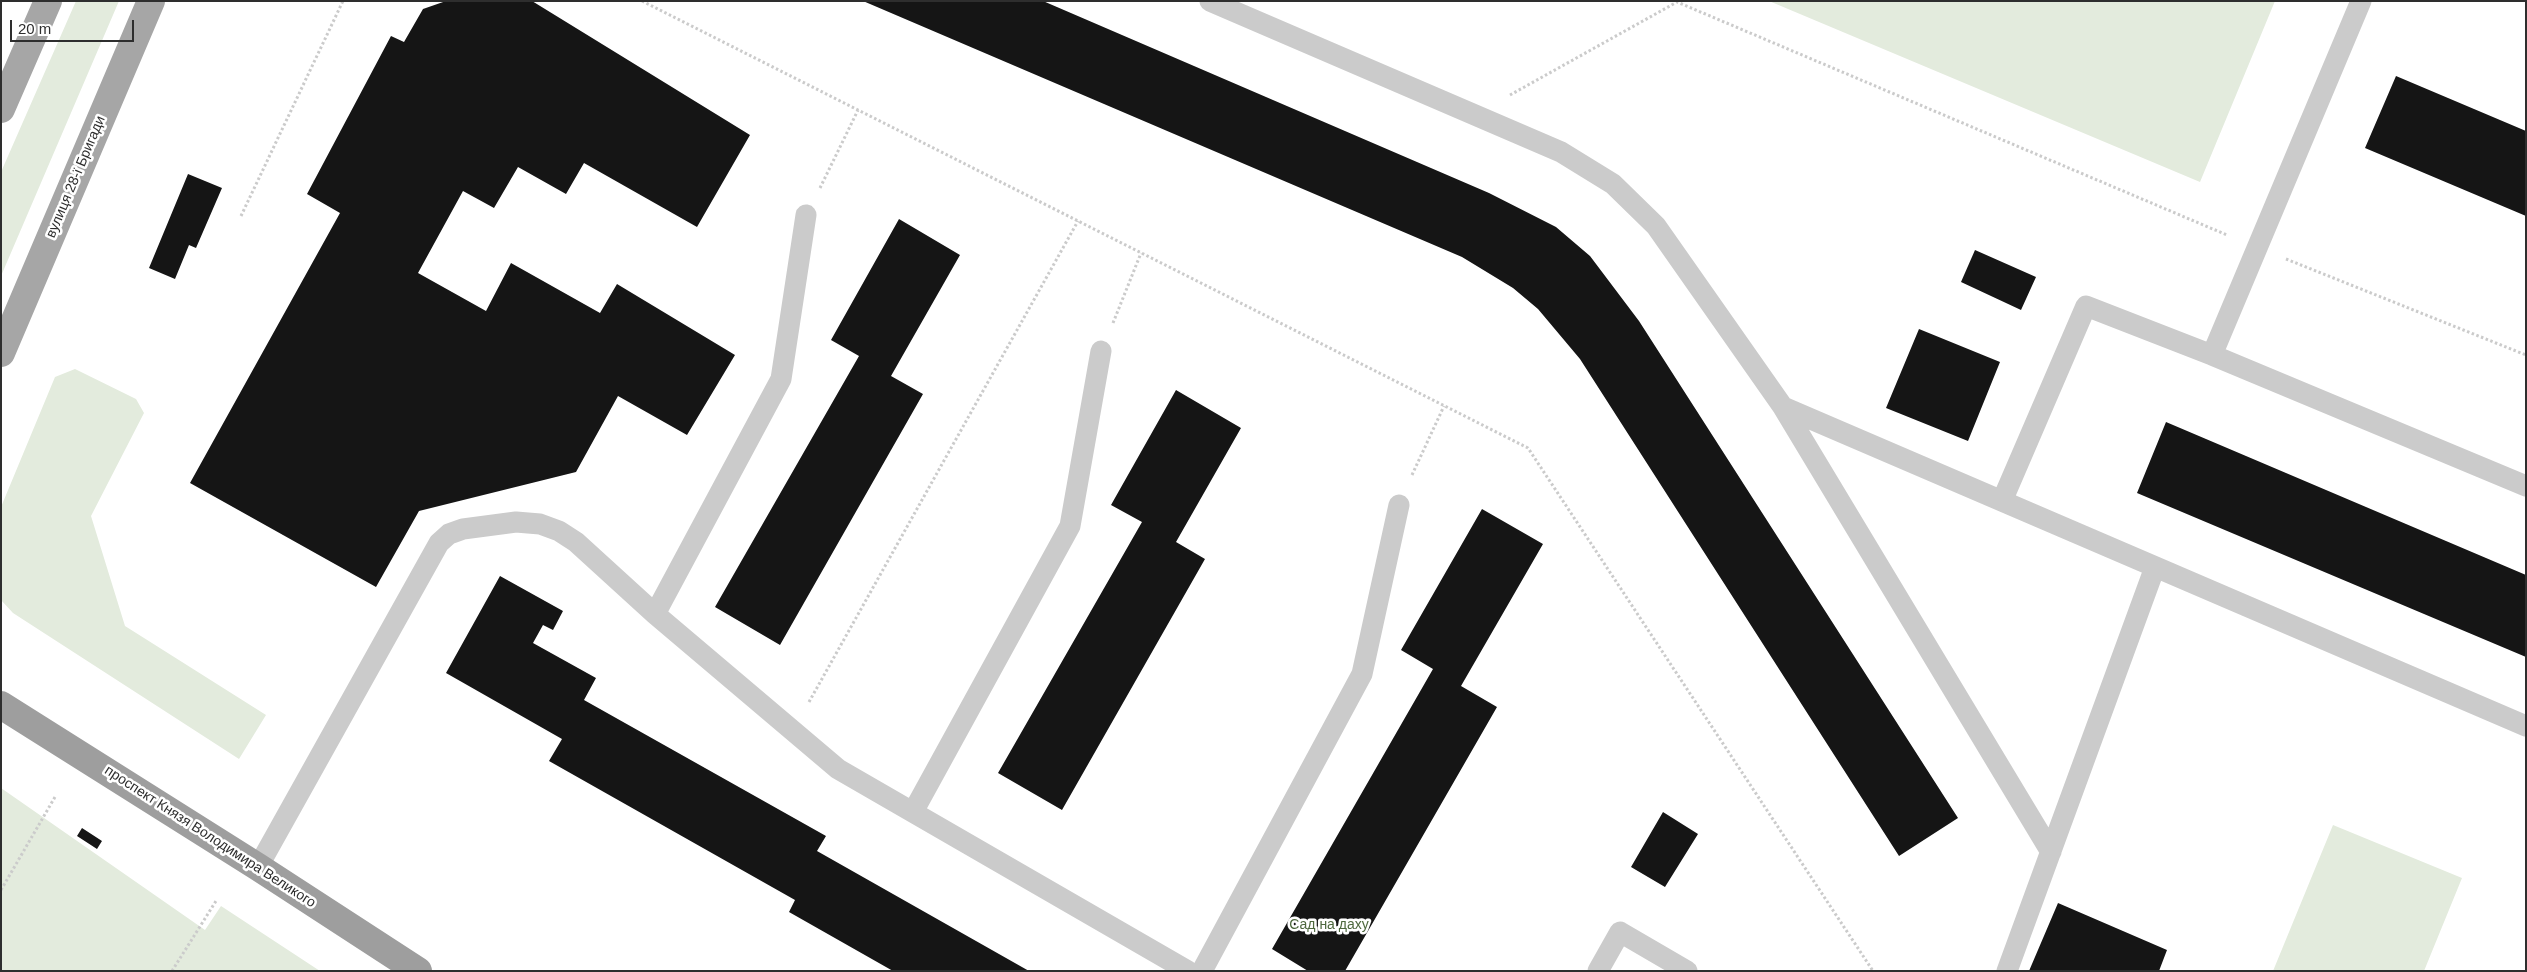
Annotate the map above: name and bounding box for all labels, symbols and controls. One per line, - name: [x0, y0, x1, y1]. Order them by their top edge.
- scale bar: [12, 10, 136, 42]
- text: 20 m: [18, 20, 51, 37]
- street label: вулиця 28-ї Бригади: [43, 114, 109, 240]
- street label: проспект Князя Володимира Великого: [101, 762, 319, 912]
- park label: Сад на даху: [1289, 917, 1369, 933]

